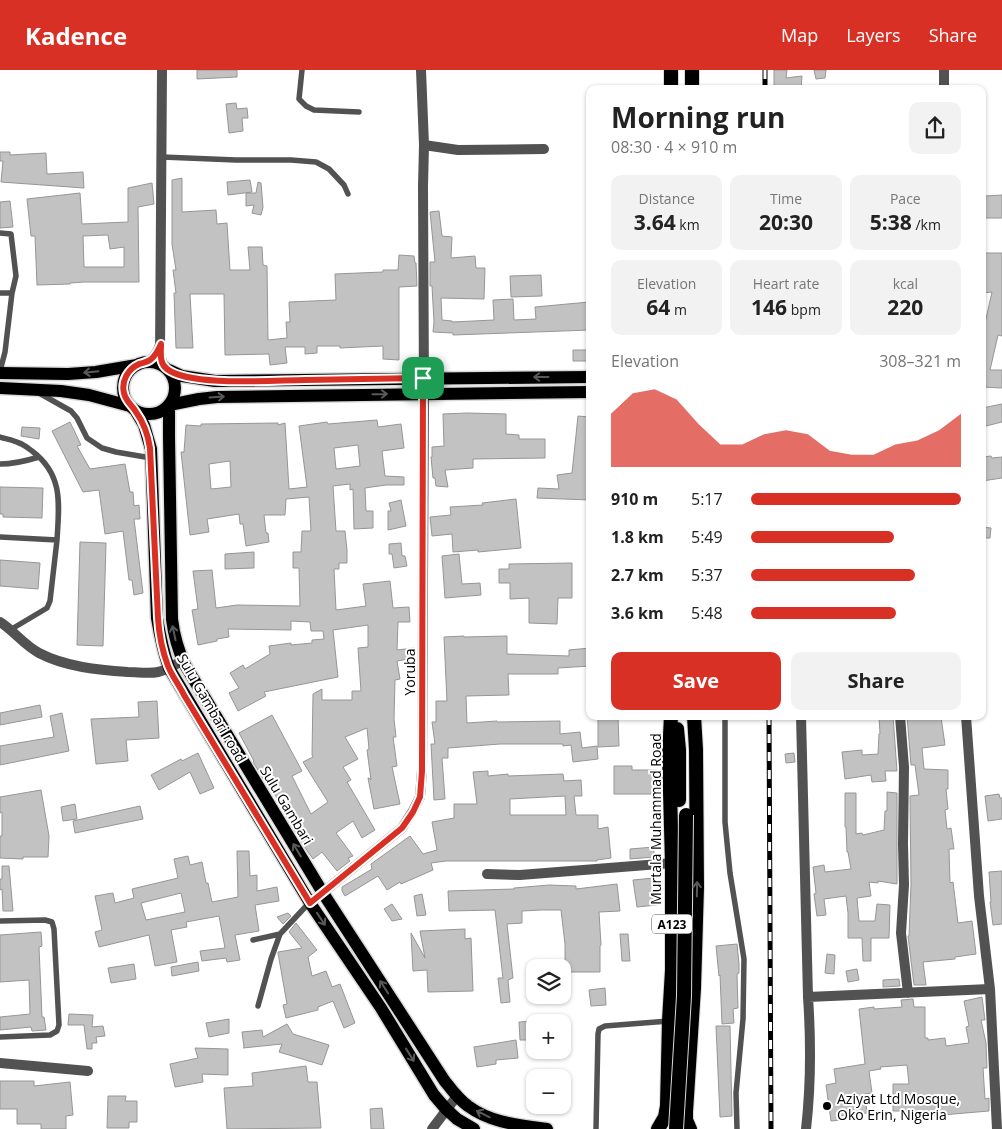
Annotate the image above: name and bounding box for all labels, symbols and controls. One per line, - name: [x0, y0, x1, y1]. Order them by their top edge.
- text: Kadence: [25, 19, 127, 52]
- text: Map: [781, 23, 818, 47]
- text: Layers: [846, 23, 901, 47]
- text: Share: [929, 23, 977, 47]
- text: Morning run: [611, 98, 785, 136]
- button: share: [909, 102, 961, 154]
- text: 08:30 · 4 × 910 m: [611, 136, 737, 158]
- text: Distance: [639, 189, 695, 208]
- text: Time: [770, 189, 802, 208]
- text: Pace: [890, 189, 921, 208]
- text: 3.64: [634, 208, 676, 236]
- text: 20:30: [759, 208, 813, 236]
- text: 5:38: [870, 208, 912, 236]
- text: km: [676, 215, 700, 234]
- text: /km: [912, 215, 941, 234]
- text: Elevation: [637, 274, 696, 293]
- text: Heart rate: [753, 274, 819, 293]
- text: kcal: [893, 274, 918, 293]
- text: 64: [646, 293, 670, 321]
- text: 146: [751, 293, 787, 321]
- text: 220: [887, 293, 923, 321]
- text: m: [670, 300, 687, 319]
- text: bpm: [787, 300, 821, 319]
- text: Elevation: [611, 350, 679, 372]
- text: 308–321 m: [879, 350, 961, 372]
- pin: [402, 357, 444, 399]
- icon: arrive: [409, 364, 437, 392]
- one-way arrow: [84, 367, 100, 377]
- one-way arrow: [534, 373, 550, 382]
- one-way arrow: [372, 389, 388, 399]
- one-way arrow: [209, 392, 225, 401]
- text: 910 m: [611, 488, 658, 510]
- text: 5:17: [691, 488, 723, 510]
- text: 1.8 km: [611, 526, 664, 548]
- text: 5:49: [691, 526, 723, 548]
- text: 2.7 km: [611, 564, 664, 586]
- text: 5:37: [691, 564, 723, 586]
- text: 3.6 km: [611, 602, 664, 624]
- text: 5:48: [691, 602, 723, 624]
- one-way arrow: [169, 626, 179, 642]
- street label: Yoruba: [400, 649, 419, 695]
- street label: Sulu Gambari road: [173, 650, 251, 766]
- button: Save: [611, 652, 781, 710]
- button: Share: [791, 652, 961, 710]
- street label: Murtala Muhammad Road: [646, 733, 665, 905]
- street label: Sulu Gambari: [256, 762, 318, 848]
- one-way arrow: [292, 844, 302, 858]
- one-way arrow: [692, 881, 702, 898]
- one-way arrow: [316, 912, 326, 926]
- road number: A123: [652, 914, 692, 934]
- map controls: [526, 959, 571, 1114]
- button: layers: [526, 959, 571, 1004]
- one-way arrow: [379, 981, 389, 995]
- button: +: [526, 1014, 571, 1059]
- one-way arrow: [405, 1047, 415, 1061]
- button: −: [526, 1069, 571, 1114]
- place label: Aziyat Ltd Mosque, Oko Erin, Nigeria: [837, 1089, 960, 1124]
- marker: Aziyat Ltd Mosque, Oko Erin, Nigeria: [821, 1100, 833, 1112]
- one-way arrow: [475, 1109, 490, 1119]

